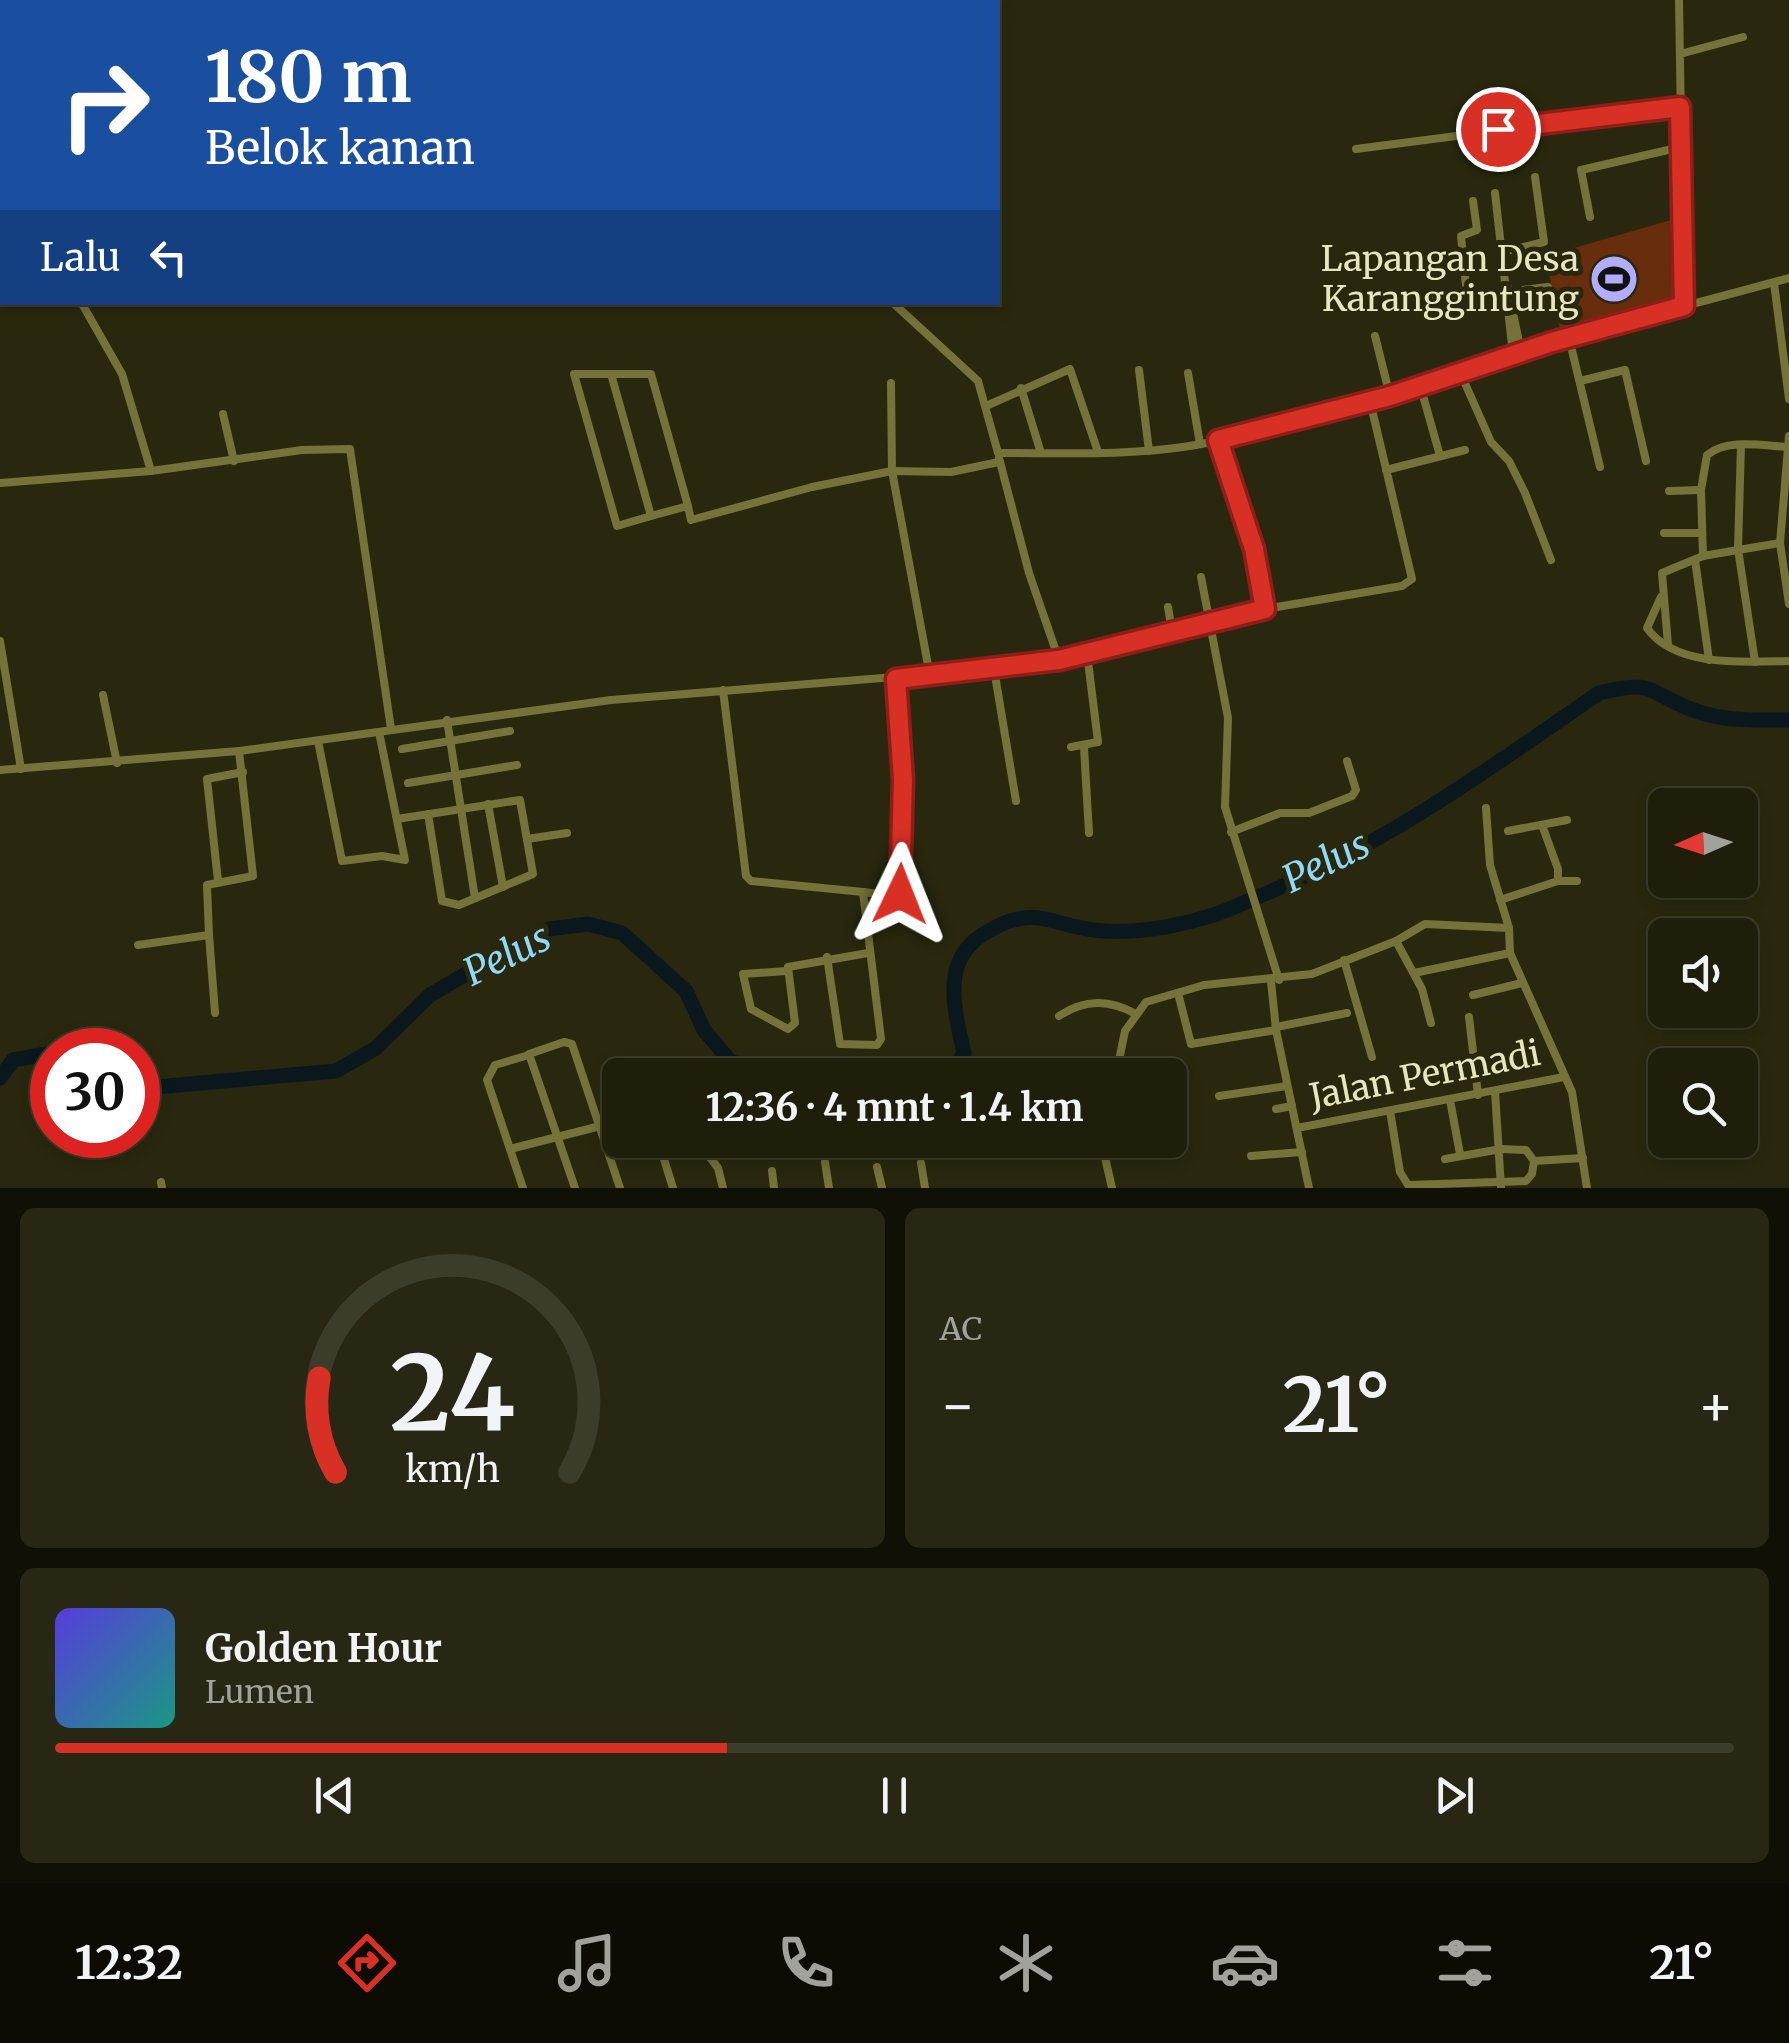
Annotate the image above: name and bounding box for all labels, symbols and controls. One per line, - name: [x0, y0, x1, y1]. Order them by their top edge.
- text: 180 m: [205, 33, 412, 121]
- icon: right: [40, 40, 170, 170]
- pin: [1456, 87, 1541, 172]
- icon: arrive: [1471, 102, 1526, 157]
- text: Belok kanan: [205, 120, 475, 176]
- icon: left: [141, 230, 196, 285]
- text: Lalu: [40, 234, 121, 281]
- place label: Lapangan Desa Karanggintung: [1321, 237, 1579, 321]
- sports icon: Lapangan Desa Karanggintung: [1588, 253, 1640, 305]
- north arrow: [1648, 788, 1758, 898]
- map controls: [1648, 788, 1758, 1158]
- water label: Pelus: [1275, 821, 1377, 903]
- position arrow: [848, 842, 952, 946]
- water label: Pelus: [456, 914, 558, 996]
- button: sound: [1648, 918, 1758, 1028]
- speed limit sign: 30: [30, 1028, 160, 1158]
- street label: Jalan Permadi: [1305, 1031, 1544, 1119]
- button: search: [1648, 1048, 1758, 1158]
- text: 12:36 · 4 mnt · 1.4 km: [706, 1084, 1083, 1131]
- text: AC: [940, 1309, 983, 1349]
- text: 24: [390, 1328, 515, 1458]
- text: 21°: [1283, 1358, 1391, 1452]
- text: −: [940, 1371, 976, 1440]
- text: +: [1697, 1371, 1734, 1440]
- text: km/h: [405, 1447, 500, 1492]
- text: Golden Hour: [205, 1625, 442, 1672]
- text: Lumen: [205, 1672, 314, 1712]
- icon: previous: [307, 1768, 362, 1823]
- icon: pause: [867, 1768, 922, 1823]
- icon: next: [1427, 1768, 1482, 1823]
- icon: directions: [332, 1928, 402, 1998]
- icon: music: [552, 1928, 622, 1998]
- icon: phone: [771, 1928, 841, 1998]
- icon: climate: [991, 1928, 1061, 1998]
- icon: car: [1210, 1928, 1280, 1998]
- icon: filters: [1430, 1928, 1500, 1998]
- text: 12:32: [75, 1935, 183, 1991]
- text: 21°: [1649, 1935, 1714, 1991]

